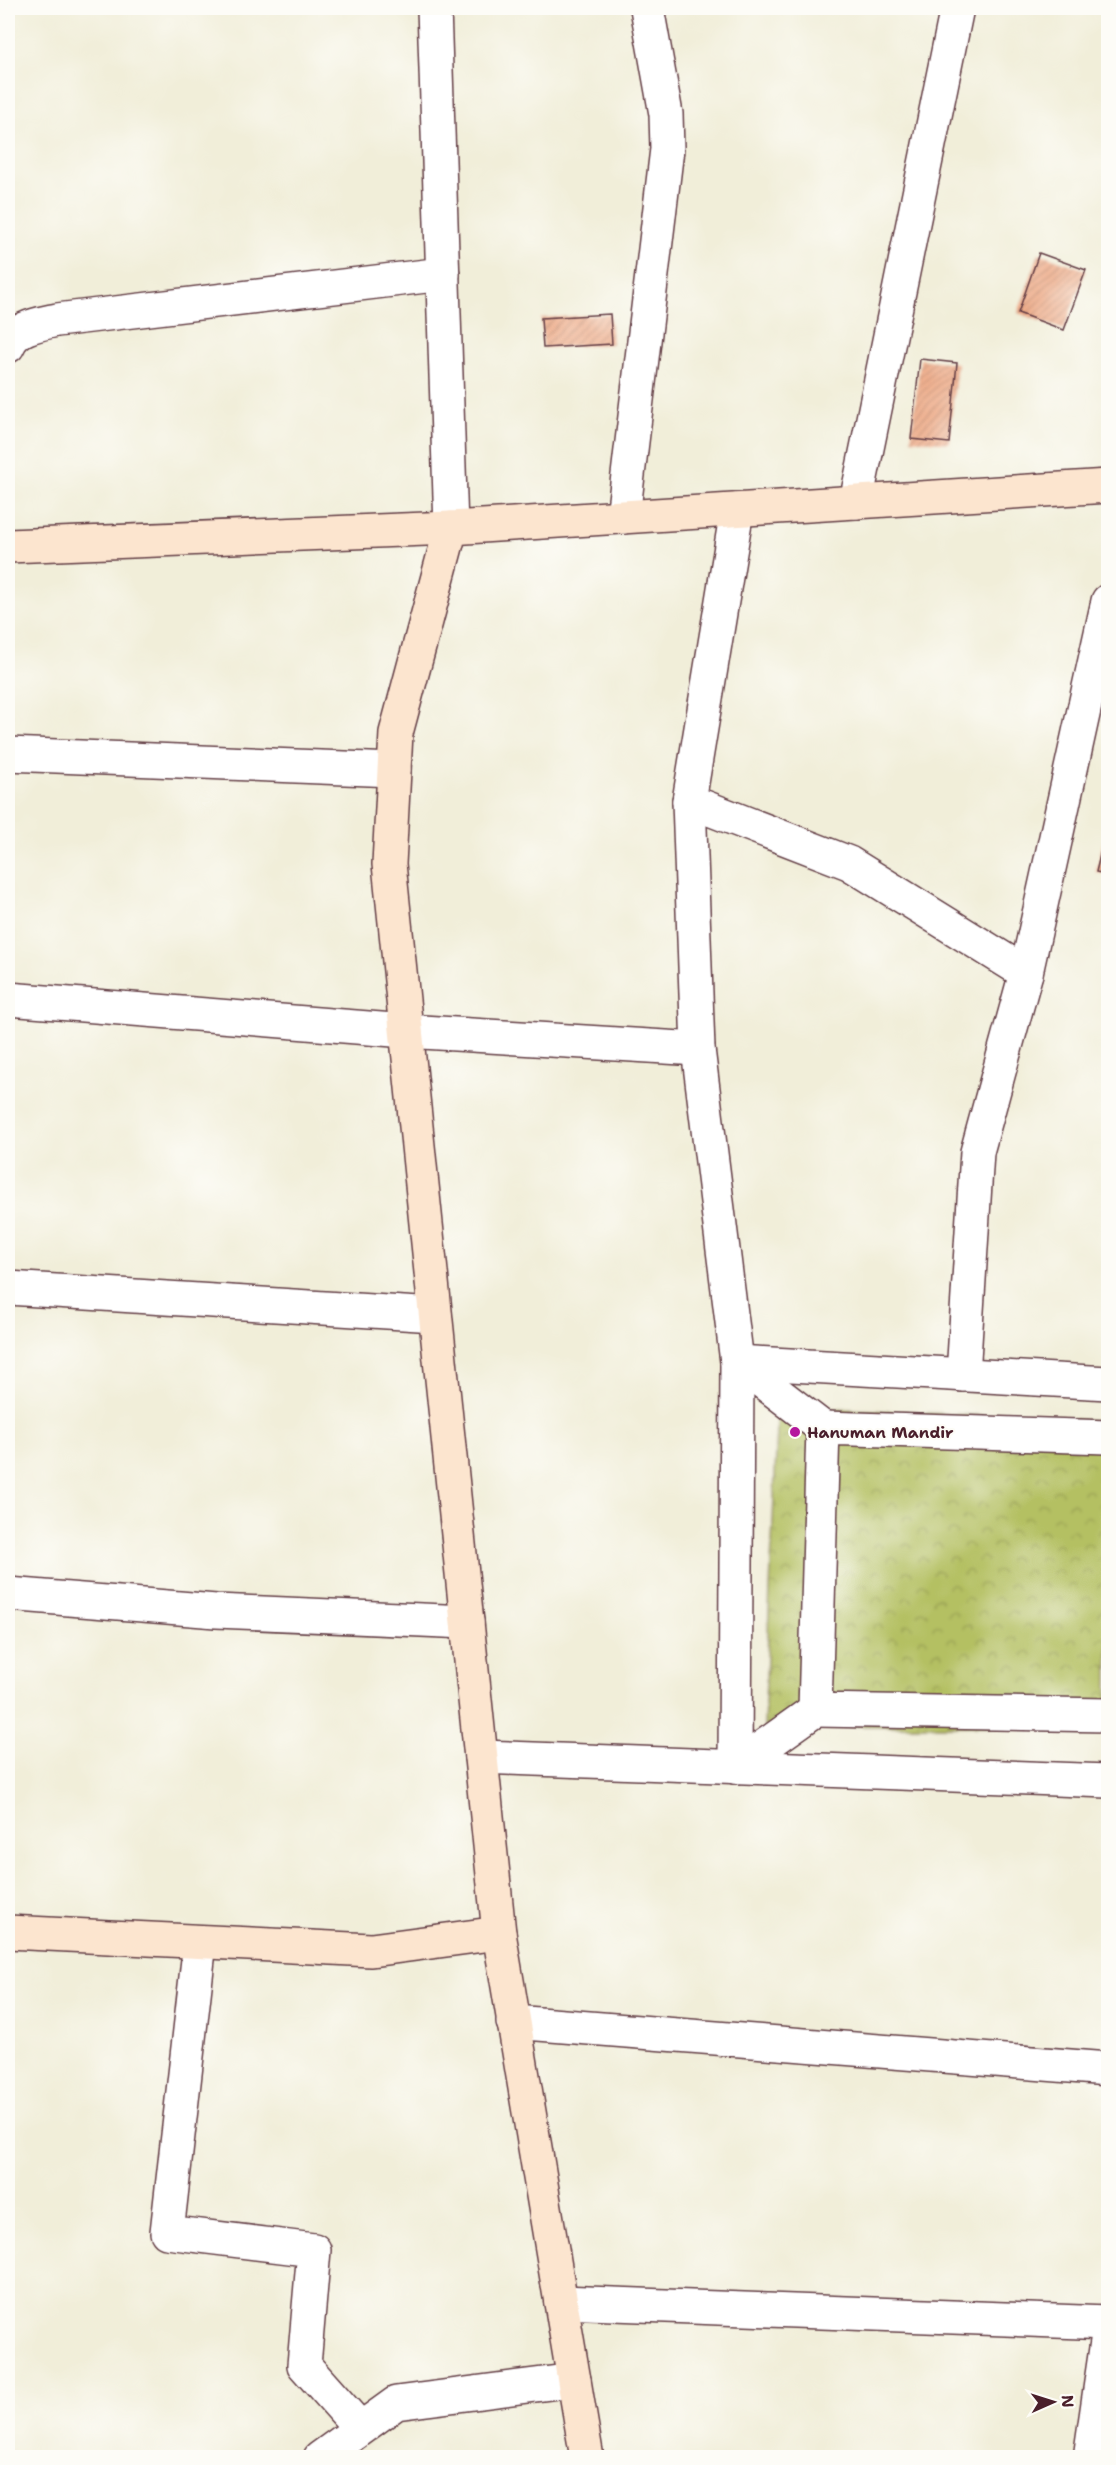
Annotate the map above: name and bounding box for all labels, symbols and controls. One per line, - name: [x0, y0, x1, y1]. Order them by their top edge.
- place label: Hanuman Mandir: [807, 1422, 954, 1443]
- marker: Hanuman Mandir: [788, 1425, 802, 1439]
- north arrow: [1023, 2372, 1083, 2432]
- text: N: [1057, 2394, 1078, 2408]

